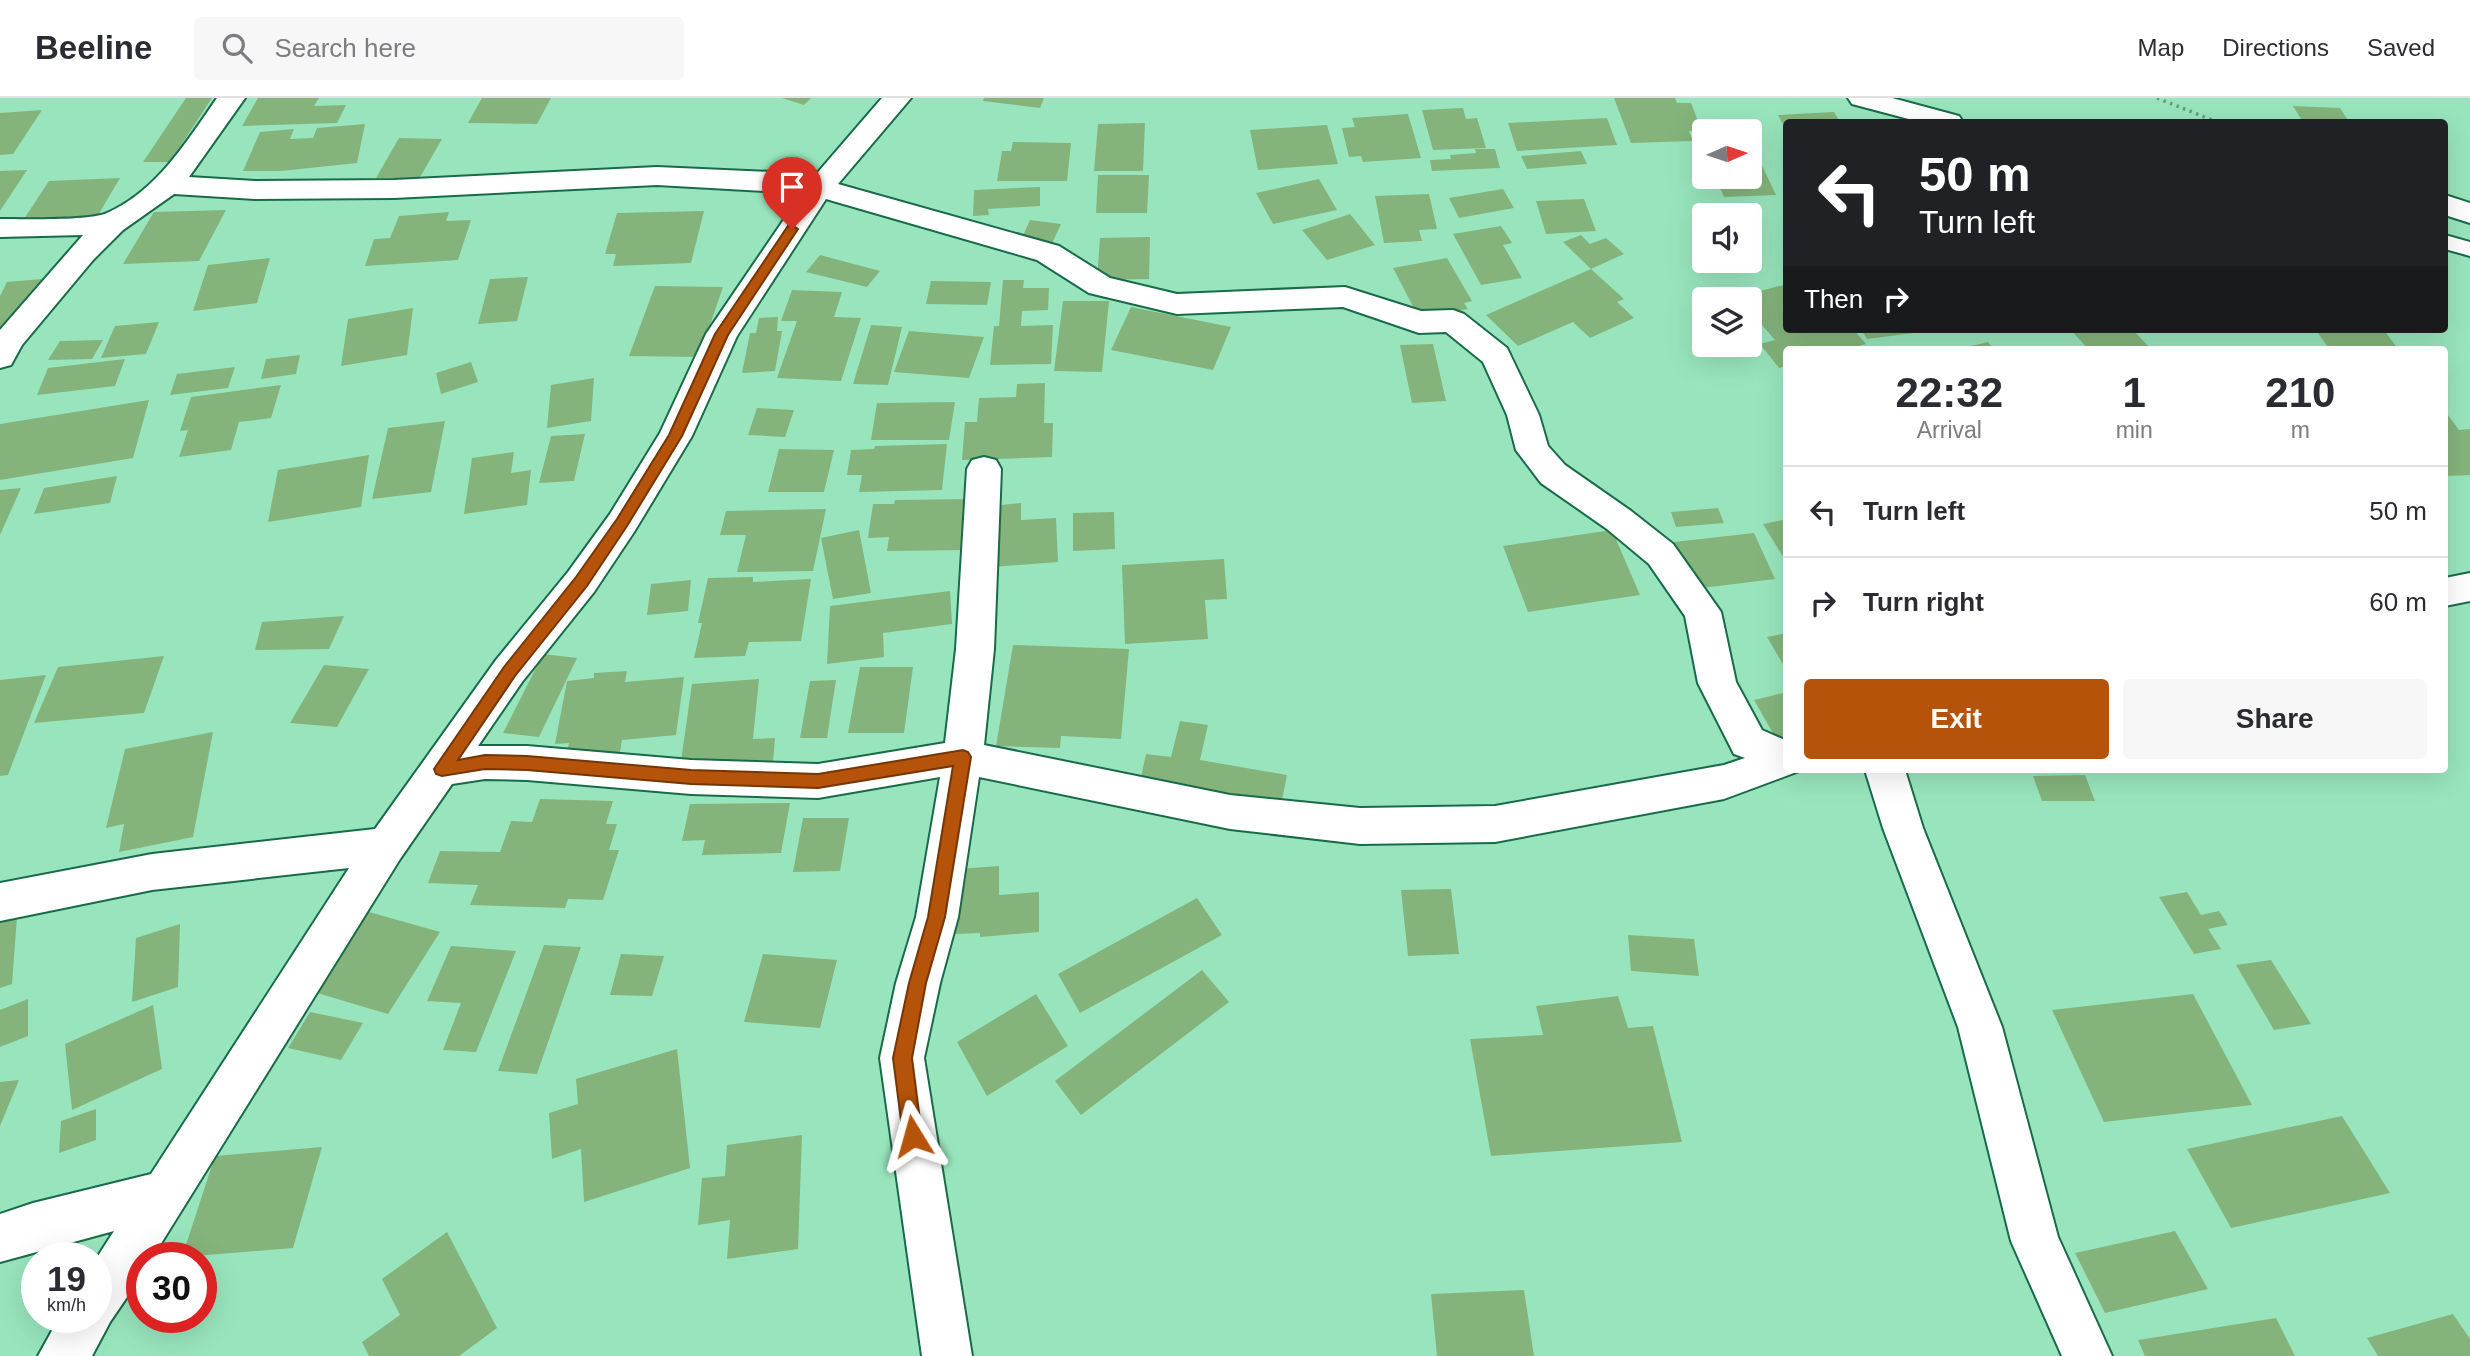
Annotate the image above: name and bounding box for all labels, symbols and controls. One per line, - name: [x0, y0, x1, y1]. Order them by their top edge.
- search box: [194, 17, 684, 80]
- text: Beeline: [35, 29, 152, 66]
- icon: search: [218, 29, 256, 67]
- text: Search here: [274, 33, 416, 63]
- text: Map: [2138, 34, 2184, 61]
- text: Directions: [2222, 34, 2329, 61]
- text: Saved: [2367, 34, 2435, 61]
- north arrow: [1692, 119, 1762, 189]
- map controls: [1692, 119, 1762, 357]
- icon: left: [1804, 147, 1895, 238]
- text: 50 m: [1919, 147, 2031, 201]
- pin: [762, 157, 822, 229]
- icon: arrive: [773, 168, 811, 206]
- button: sound: [1692, 203, 1762, 273]
- text: Turn left: [1919, 204, 2035, 240]
- icon: right: [1877, 280, 1915, 318]
- text: Then: [1804, 284, 1863, 314]
- button: layers: [1692, 287, 1762, 357]
- text: 22:32: [1896, 369, 2003, 416]
- text: 1: [2122, 369, 2146, 416]
- text: 210: [2265, 369, 2335, 416]
- text: Arrival: [1917, 417, 1982, 443]
- text: min: [2116, 417, 2153, 443]
- text: m: [2291, 417, 2310, 443]
- icon: left: [1804, 493, 1842, 531]
- text: Turn left: [1863, 496, 1965, 526]
- text: 50 m: [2369, 496, 2427, 526]
- icon: right: [1804, 584, 1842, 622]
- text: Turn right: [1863, 587, 1984, 617]
- text: 60 m: [2369, 587, 2427, 617]
- button: Exit: [1804, 679, 2109, 759]
- button: Share: [2123, 679, 2427, 759]
- position arrow: [876, 1099, 950, 1173]
- speed limit sign: 30: [126, 1242, 217, 1333]
- text: 19: [47, 1259, 86, 1298]
- text: km/h: [47, 1295, 86, 1315]

